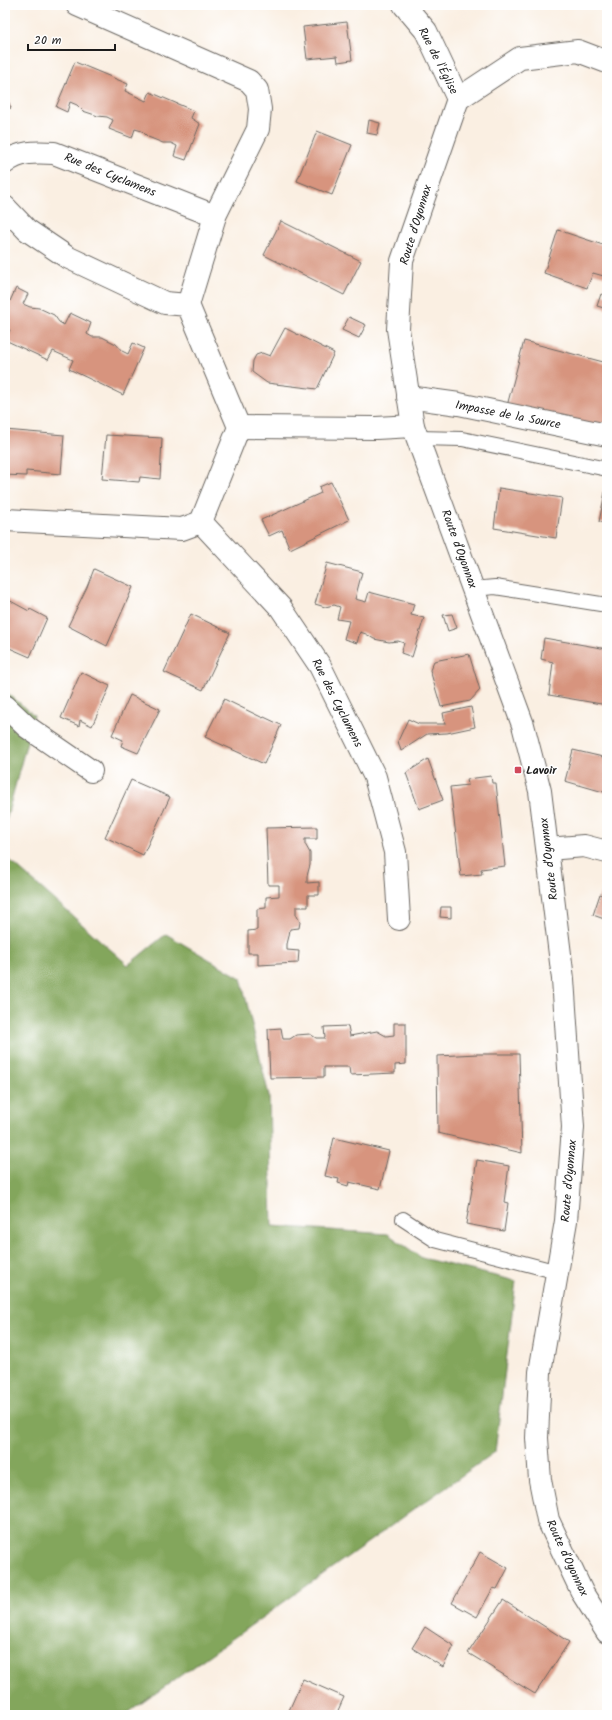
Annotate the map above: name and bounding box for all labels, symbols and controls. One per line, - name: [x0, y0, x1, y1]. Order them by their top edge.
- street label: Rue de l'Église: [413, 24, 463, 98]
- scale bar: [28, 26, 115, 52]
- text: 20 m: [34, 31, 62, 50]
- street label: Rue des Cyclamens: [61, 148, 159, 202]
- street label: Route d'Oyonnax: [395, 182, 437, 267]
- street label: Impasse de la Source: [454, 395, 563, 435]
- street label: Route d'Oyonnax: [436, 507, 482, 592]
- street label: Rue des Cyclamens: [306, 655, 368, 751]
- place label: Lavoir: [526, 761, 557, 780]
- marker: Lavoir: [513, 765, 523, 775]
- street label: Route d'Oyonnax: [534, 816, 563, 901]
- street label: Route d'Oyonnax: [556, 1138, 582, 1223]
- street label: Route d'Oyonnax: [541, 1516, 593, 1600]

